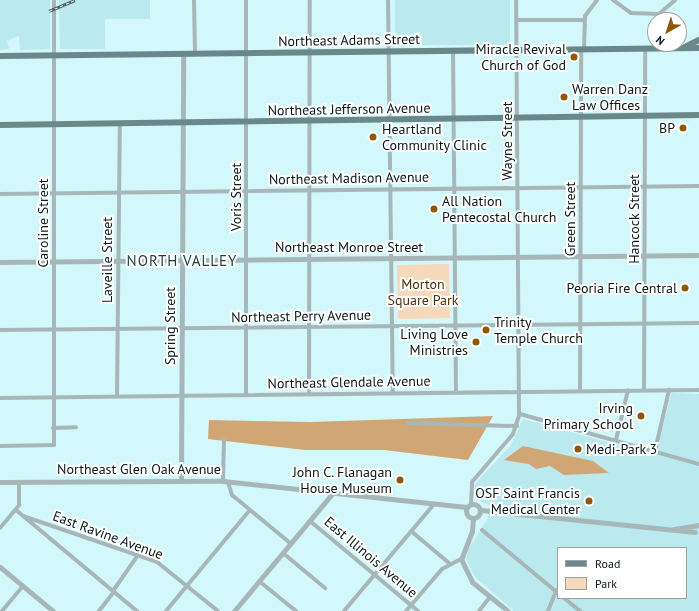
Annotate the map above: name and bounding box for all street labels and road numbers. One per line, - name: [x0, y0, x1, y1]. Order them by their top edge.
- street label: Northeast Adams Street: [278, 30, 420, 50]
- street label: Northeast Jefferson Avenue: [267, 99, 431, 119]
- street label: Wayne Street: [499, 102, 515, 180]
- street label: Voris Street: [228, 163, 244, 231]
- street label: Northeast Madison Avenue: [268, 168, 430, 188]
- street label: Hancock Street: [626, 174, 642, 264]
- street label: Caroline Street: [35, 178, 51, 268]
- street label: Green Street: [562, 182, 578, 256]
- street label: Laveille Street: [99, 217, 115, 303]
- street label: Northeast Monroe Street: [275, 239, 423, 255]
- street label: Spring Street: [162, 287, 178, 365]
- street label: Northeast Perry Avenue: [230, 306, 372, 326]
- street label: Northeast Glendale Avenue: [267, 372, 431, 392]
- street label: Northeast Glen Oak Avenue: [57, 461, 221, 477]
- street label: East Ravine Avenue: [50, 507, 166, 563]
- street label: East Illinois Avenue: [321, 513, 421, 601]

